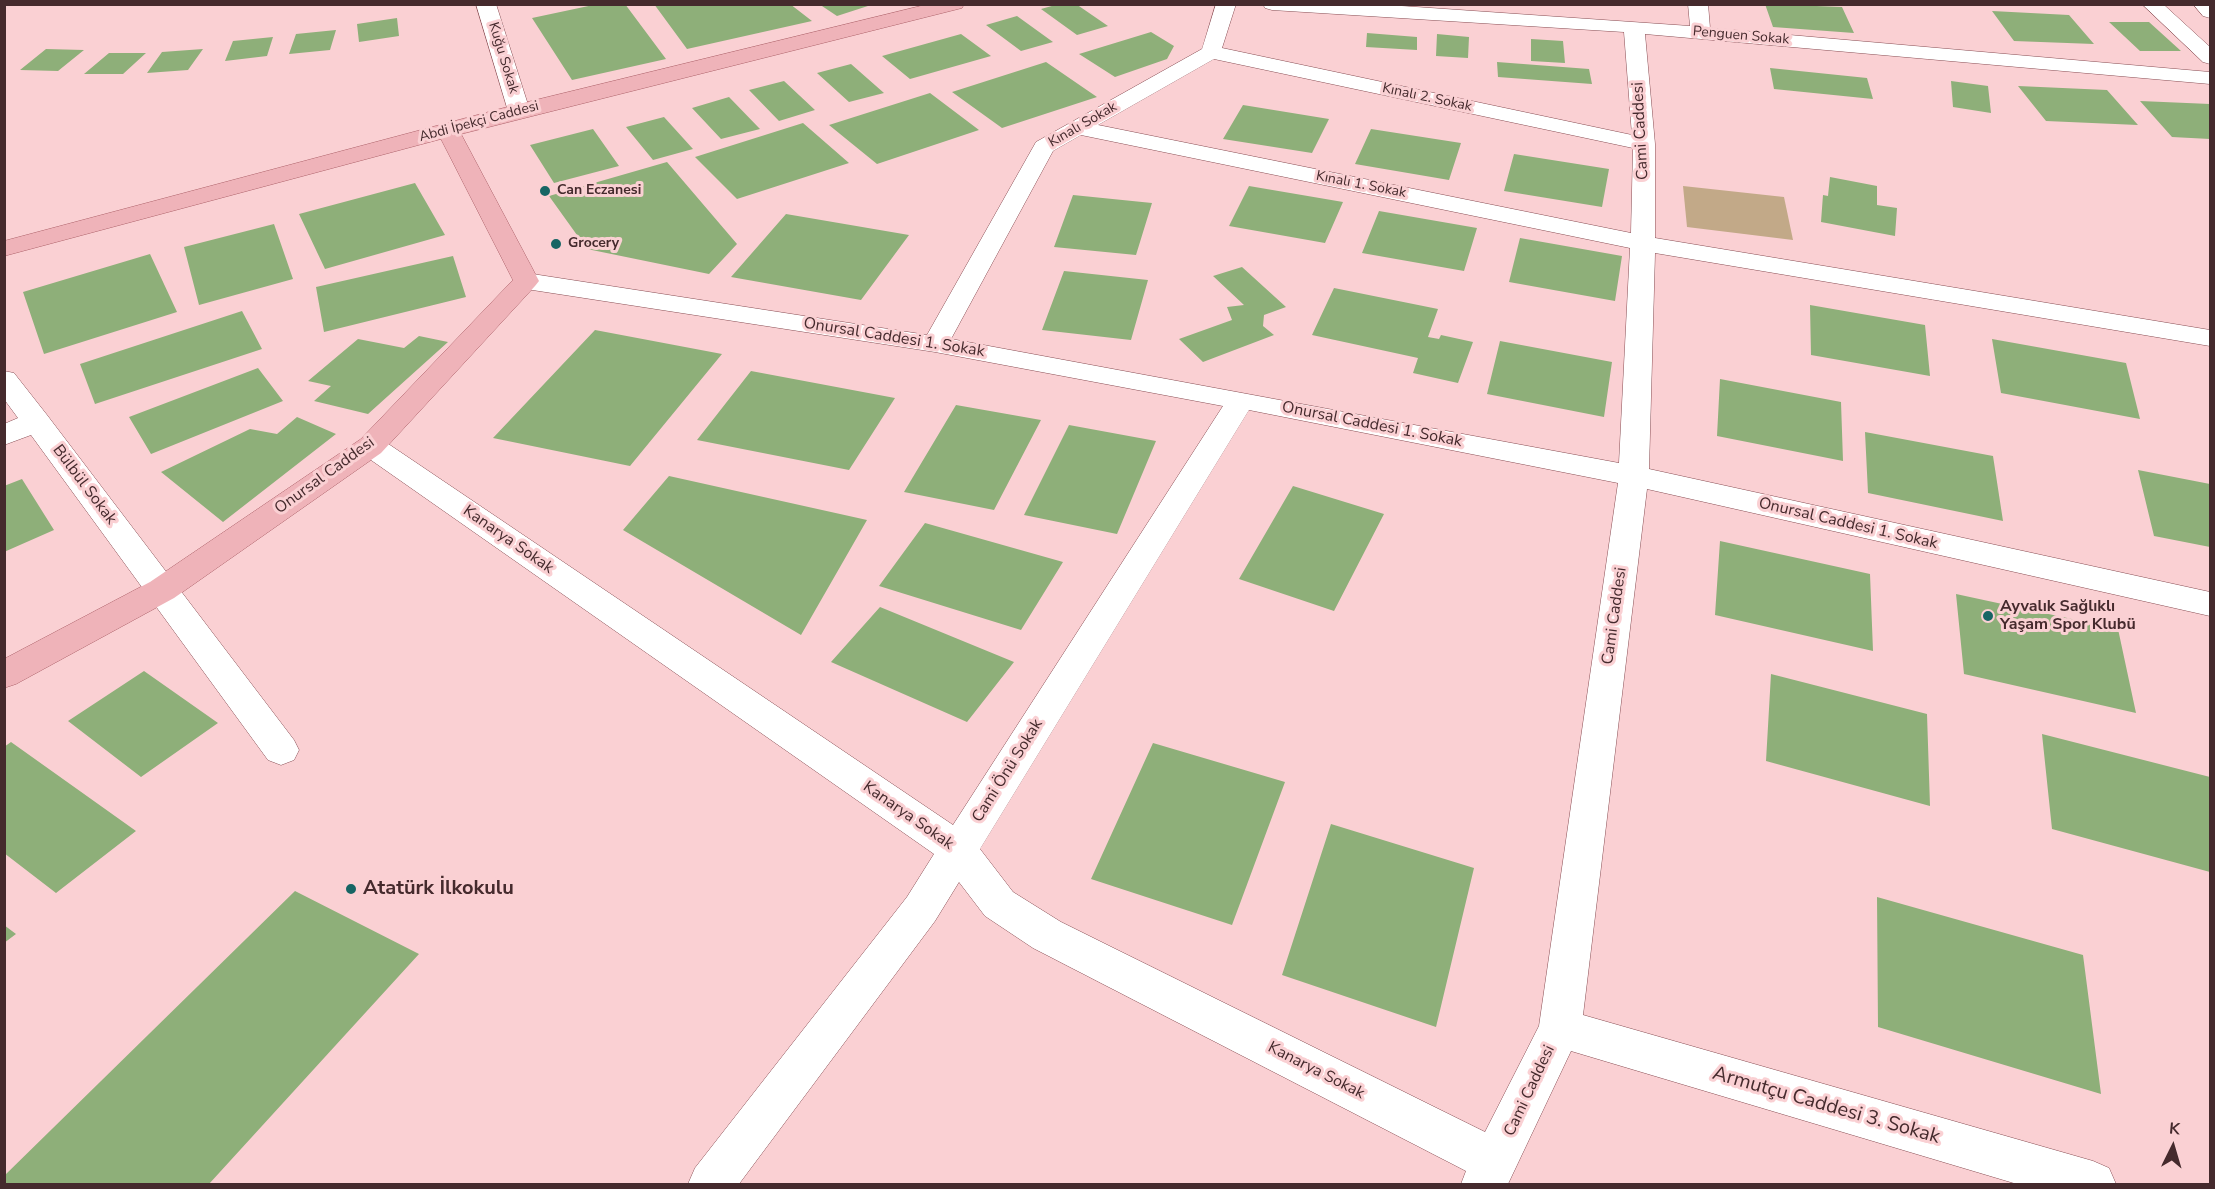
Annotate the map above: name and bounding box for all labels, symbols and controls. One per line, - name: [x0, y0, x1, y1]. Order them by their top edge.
- street label: Kuğu Sokak: [484, 20, 522, 96]
- street label: Penguen Sokak: [1692, 23, 1790, 49]
- street label: Kınalı 2. Sokak: [1381, 80, 1473, 116]
- street label: Cami Caddesi: [1629, 82, 1653, 180]
- street label: Abdi İpekçi Caddesi: [417, 98, 541, 146]
- street label: Kınalı Sokak: [1046, 99, 1120, 151]
- street label: Kınalı 1. Sokak: [1315, 168, 1407, 202]
- place label: Can Eczanesi: [557, 183, 641, 199]
- marker: Can Eczanesi: [538, 184, 552, 198]
- place label: Grocery: [568, 236, 619, 252]
- marker: Grocery: [549, 237, 563, 251]
- street label: Onursal Caddesi 1. Sokak: [802, 314, 986, 362]
- street label: Onursal Caddesi 1. Sokak: [1280, 398, 1464, 452]
- street label: Onursal Caddesi: [271, 433, 379, 519]
- street label: Bülbül Sokak: [48, 441, 120, 529]
- street label: Onursal Caddesi 1. Sokak: [1757, 494, 1939, 554]
- street label: Kanarya Sokak: [459, 502, 557, 578]
- street label: Cami Caddesi: [1599, 566, 1631, 666]
- place label: Ayvalık Sağlıklı Yaşam Spor Klubü: [2000, 597, 2136, 635]
- marker: Ayvalık Sağlıklı Yaşam Spor Klubü: [1981, 609, 1995, 623]
- street label: Cami Önü Sokak: [969, 716, 1047, 826]
- street label: Kanarya Sokak: [859, 778, 957, 854]
- place label: Atatürk İlkokulu: [363, 877, 514, 901]
- marker: Atatürk İlkokulu: [344, 882, 358, 896]
- street label: Kanarya Sokak: [1264, 1038, 1368, 1104]
- street label: Cami Caddesi: [1501, 1043, 1559, 1139]
- street label: Armutçu Caddesi 3. Sokak: [1710, 1062, 1942, 1150]
- north arrow: [2143, 1117, 2203, 1177]
- text: K: [2168, 1118, 2181, 1140]

